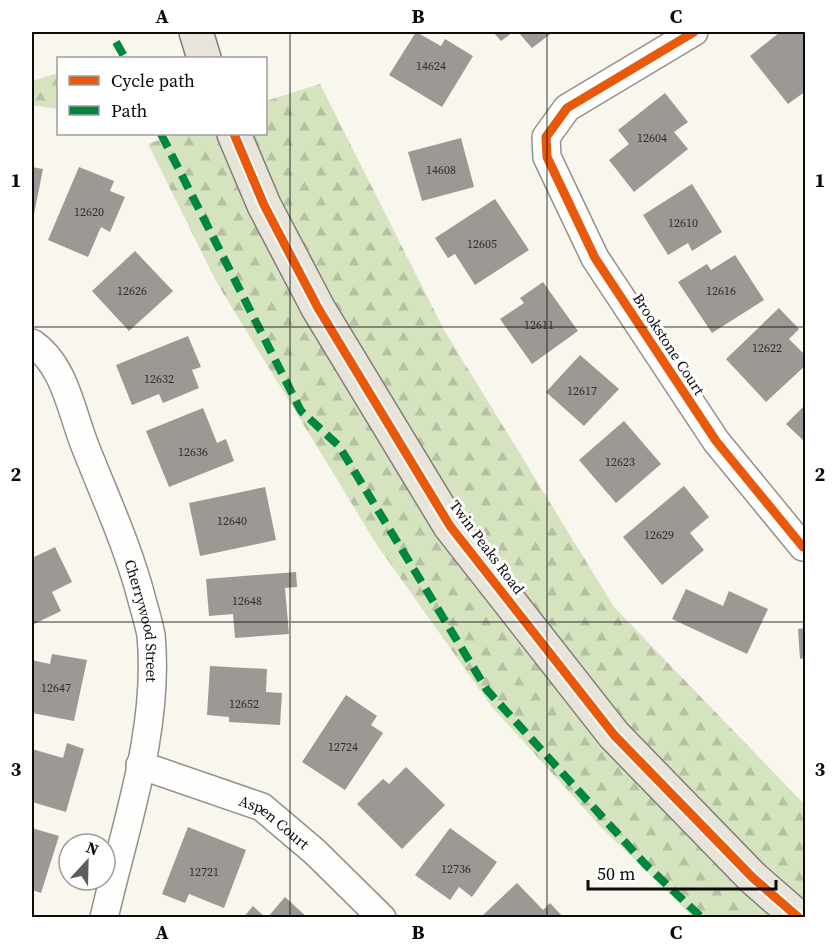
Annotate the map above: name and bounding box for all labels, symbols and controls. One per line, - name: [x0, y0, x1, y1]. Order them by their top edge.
- text: A: [155, 2, 169, 30]
- text: B: [411, 2, 425, 30]
- text: C: [670, 2, 682, 30]
- legend: [57, 57, 267, 135]
- house number: 14624: [416, 58, 446, 74]
- text: Cycle path: [111, 68, 195, 93]
- text: Path: [111, 98, 148, 123]
- house number: 12604: [637, 130, 667, 146]
- house number: 14608: [426, 162, 456, 178]
- text: 1: [11, 166, 21, 194]
- text: 1: [815, 166, 825, 194]
- house number: 12620: [74, 204, 104, 220]
- house number: 12610: [668, 215, 698, 231]
- house number: 12605: [467, 236, 497, 252]
- house number: 12626: [117, 283, 147, 299]
- house number: 12616: [706, 283, 736, 299]
- street label: Brookstone Court: [628, 289, 710, 399]
- house number: 12611: [524, 317, 554, 333]
- house number: 12622: [752, 340, 782, 356]
- house number: 12632: [144, 371, 174, 387]
- house number: 12617: [567, 383, 597, 399]
- house number: 12636: [178, 444, 208, 460]
- house number: 12623: [605, 454, 635, 470]
- text: 2: [11, 460, 22, 488]
- text: 2: [815, 460, 826, 488]
- street label: Twin Peaks Road: [445, 496, 530, 599]
- house number: 12640: [217, 513, 247, 529]
- house number: 12629: [644, 527, 674, 543]
- street label: Cherrywood Street: [120, 556, 163, 683]
- house number: 12648: [232, 593, 262, 609]
- house number: 12647: [41, 680, 71, 696]
- house number: 12652: [229, 696, 259, 712]
- house number: 12724: [328, 739, 358, 755]
- text: 3: [11, 755, 22, 783]
- text: 3: [815, 755, 826, 783]
- street label: Aspen Court: [236, 789, 314, 854]
- north arrow: [57, 832, 117, 892]
- text: N: [83, 836, 102, 861]
- scale bar: [588, 853, 776, 891]
- house number: 12736: [441, 861, 471, 877]
- text: 50 m: [597, 861, 635, 886]
- house number: 12721: [189, 864, 219, 880]
- text: A: [155, 918, 169, 946]
- text: B: [411, 918, 425, 946]
- text: C: [670, 918, 682, 946]

